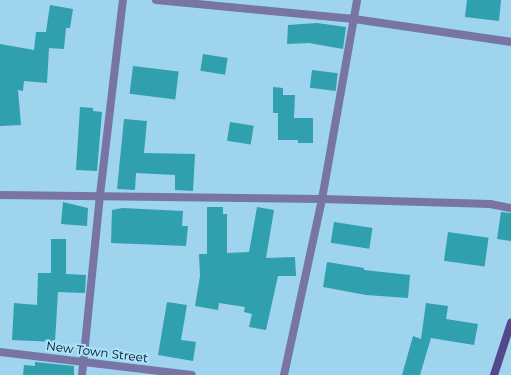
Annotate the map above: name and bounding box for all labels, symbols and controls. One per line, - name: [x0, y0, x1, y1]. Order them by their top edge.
- street label: New Town Street: [45, 339, 149, 365]

